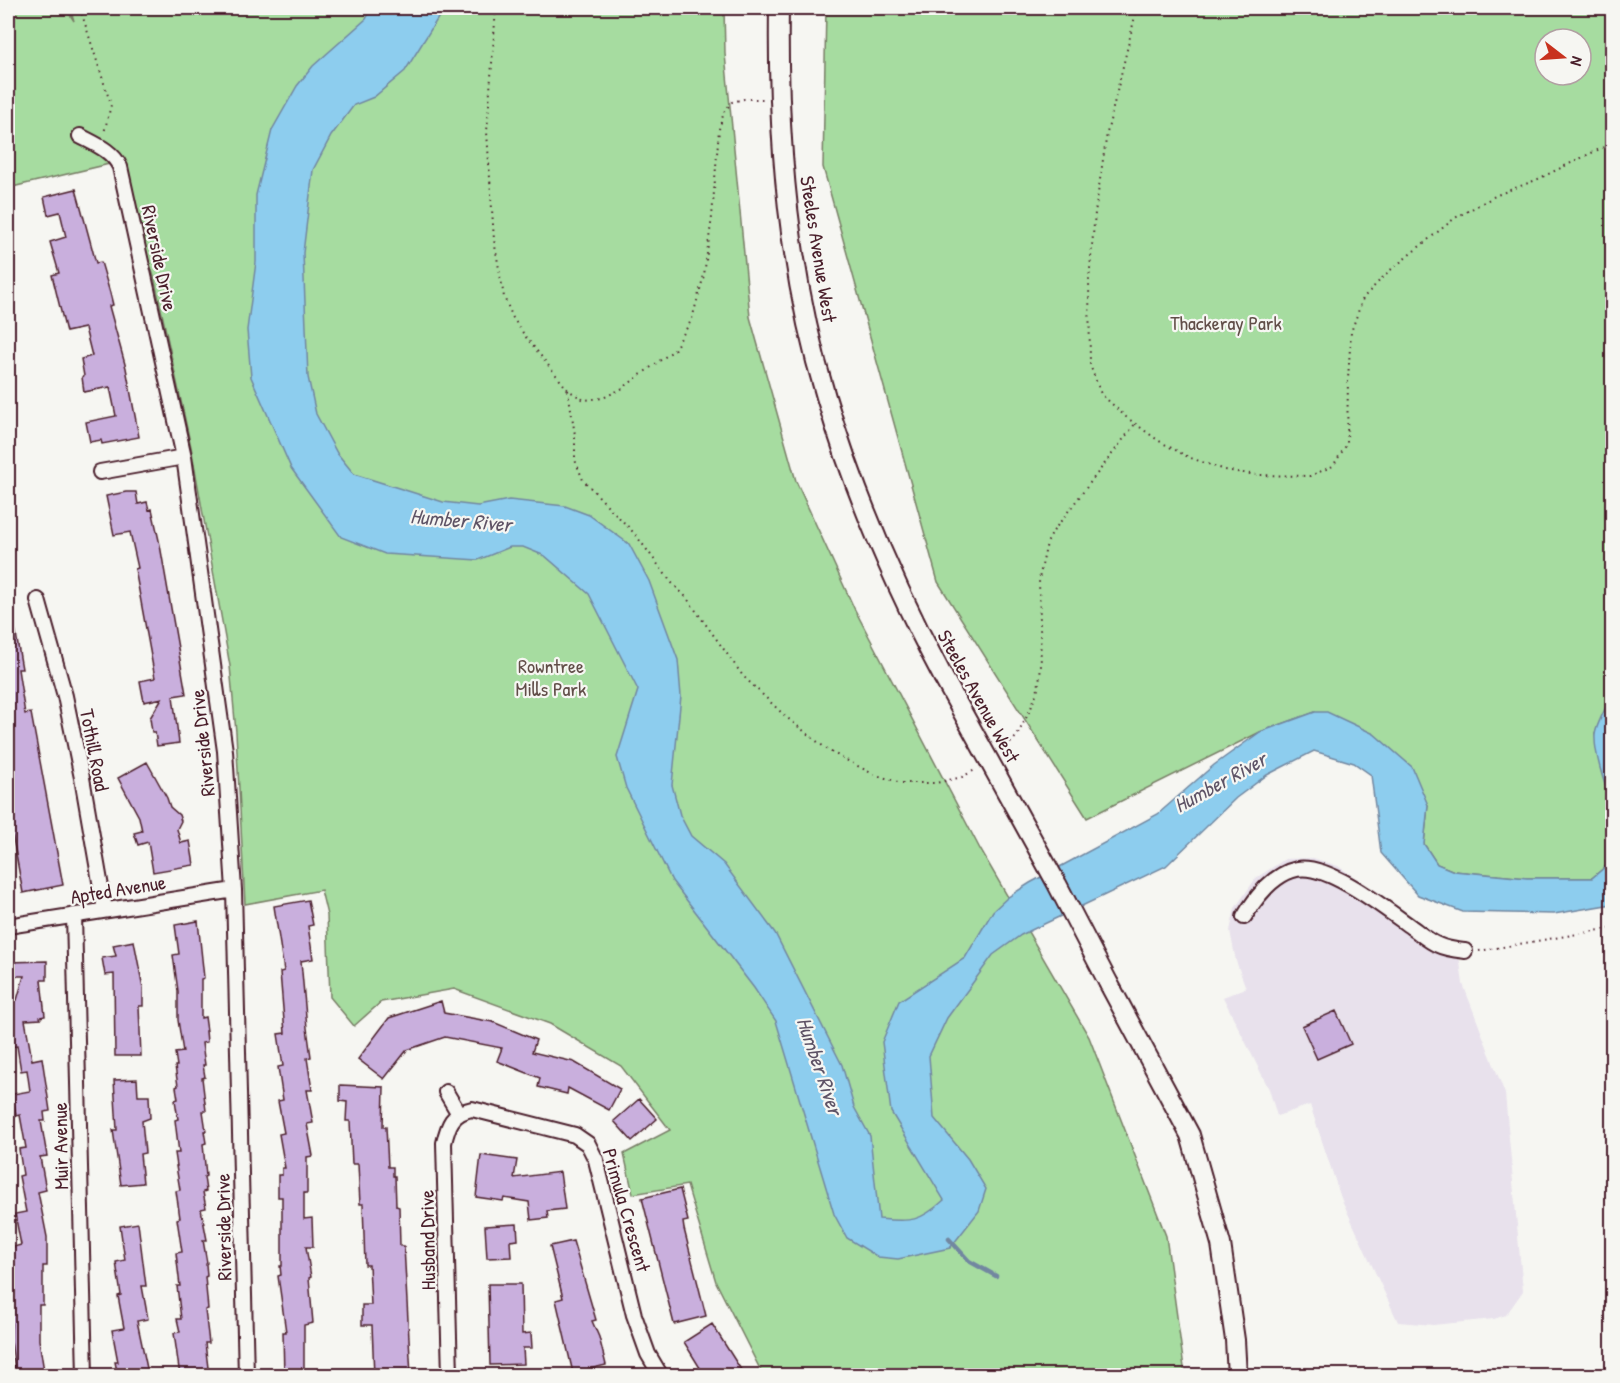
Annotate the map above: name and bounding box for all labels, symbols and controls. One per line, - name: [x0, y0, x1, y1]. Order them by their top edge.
- north arrow: [1533, 27, 1593, 87]
- text: N: [1565, 54, 1589, 69]
- street label: Steeles Avenue West: [794, 174, 844, 325]
- street label: Riverside Drive: [136, 203, 184, 313]
- park label: Thackeray Park: [1170, 309, 1282, 336]
- water label: Humber River: [409, 501, 516, 539]
- street label: Steeles Avenue West: [931, 625, 1027, 768]
- park label: Rowntree Mills Park: [516, 652, 586, 702]
- street label: Riverside Drive: [183, 688, 221, 798]
- street label: Tothill Road: [74, 707, 116, 794]
- water label: Humber River: [1169, 743, 1274, 819]
- street label: Apted Avenue: [68, 868, 168, 910]
- water label: Humber River: [790, 1013, 851, 1121]
- street label: Muir Avenue: [46, 1102, 74, 1190]
- street label: Primula Crescent: [597, 1145, 658, 1276]
- street label: Riverside Drive: [209, 1173, 237, 1281]
- street label: Husband Drive: [413, 1190, 441, 1290]

